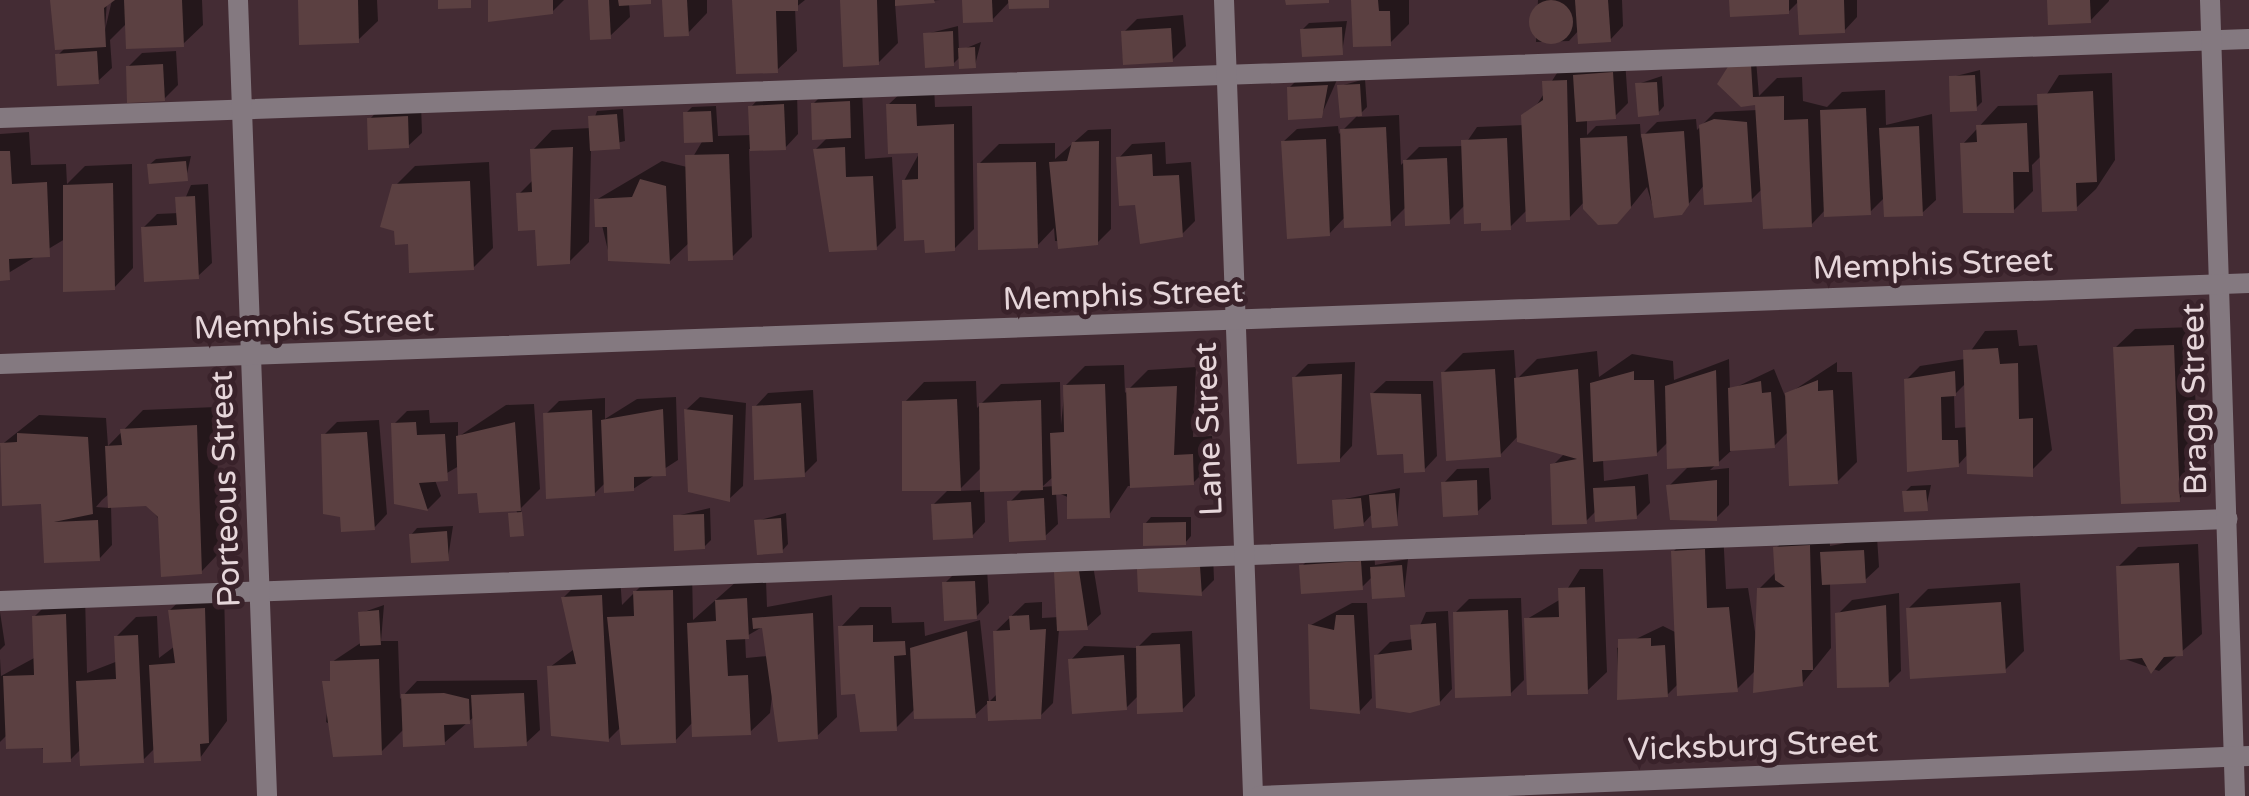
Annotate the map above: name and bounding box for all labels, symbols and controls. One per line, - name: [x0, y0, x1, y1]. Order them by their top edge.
- street label: Memphis Street: [1812, 242, 2054, 288]
- street label: Memphis Street: [1002, 273, 1244, 319]
- street label: Memphis Street: [193, 302, 435, 348]
- street label: Bragg Street: [2174, 303, 2216, 495]
- street label: Lane Street: [1187, 341, 1231, 517]
- street label: Porteous Street: [203, 370, 249, 608]
- street label: Vicksburg Street: [1627, 722, 1879, 770]

